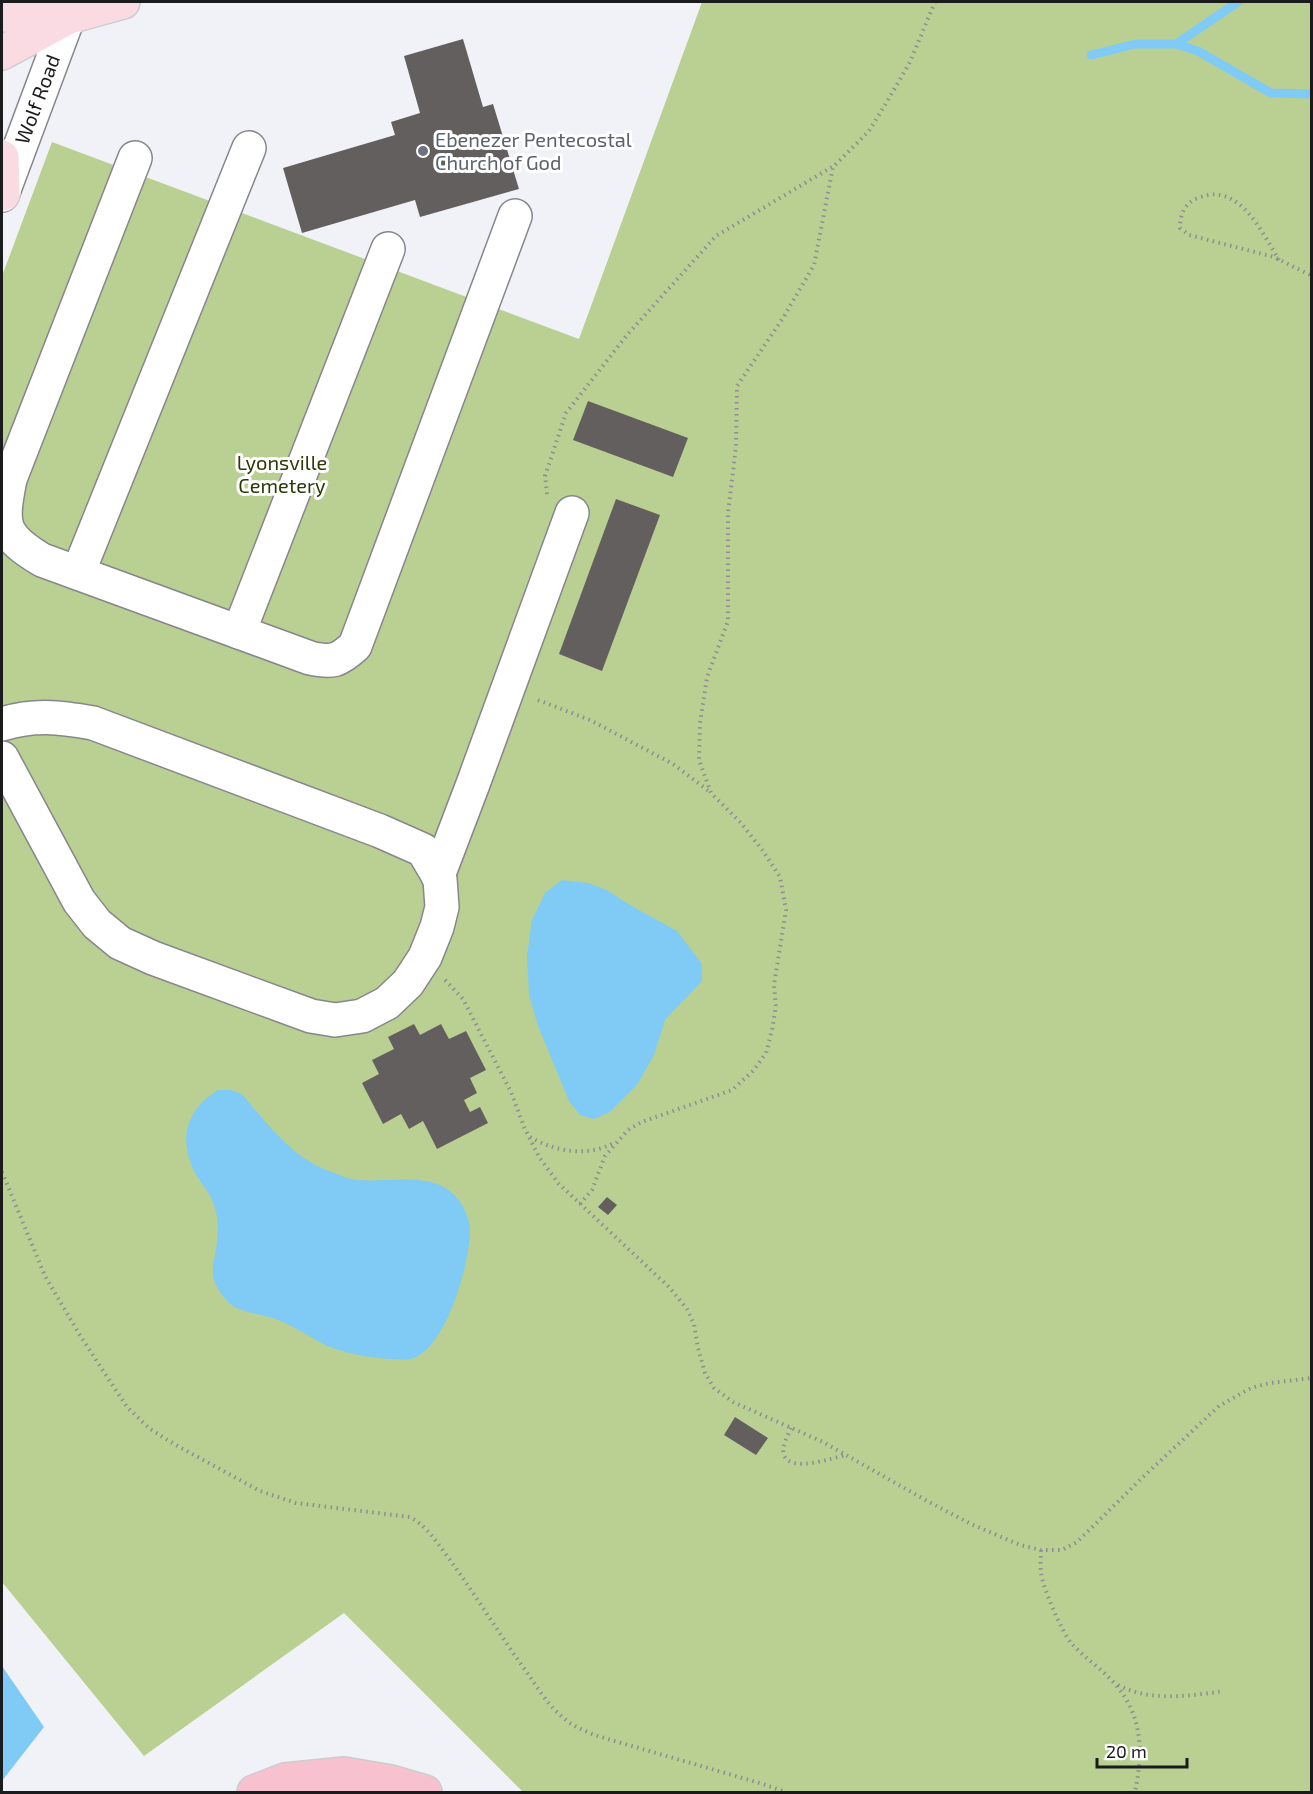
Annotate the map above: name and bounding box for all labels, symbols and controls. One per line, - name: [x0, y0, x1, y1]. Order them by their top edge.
- street label: Wolf Road: [9, 51, 64, 147]
- place label: Ebenezer Pentecostal Church of God: [435, 127, 632, 174]
- marker: Ebenezer Pentecostal Church of God: [416, 144, 430, 158]
- park label: Lyonsville Cemetery: [237, 450, 327, 497]
- scale bar: [1097, 1731, 1187, 1769]
- text: 20 m: [1106, 1740, 1147, 1762]

